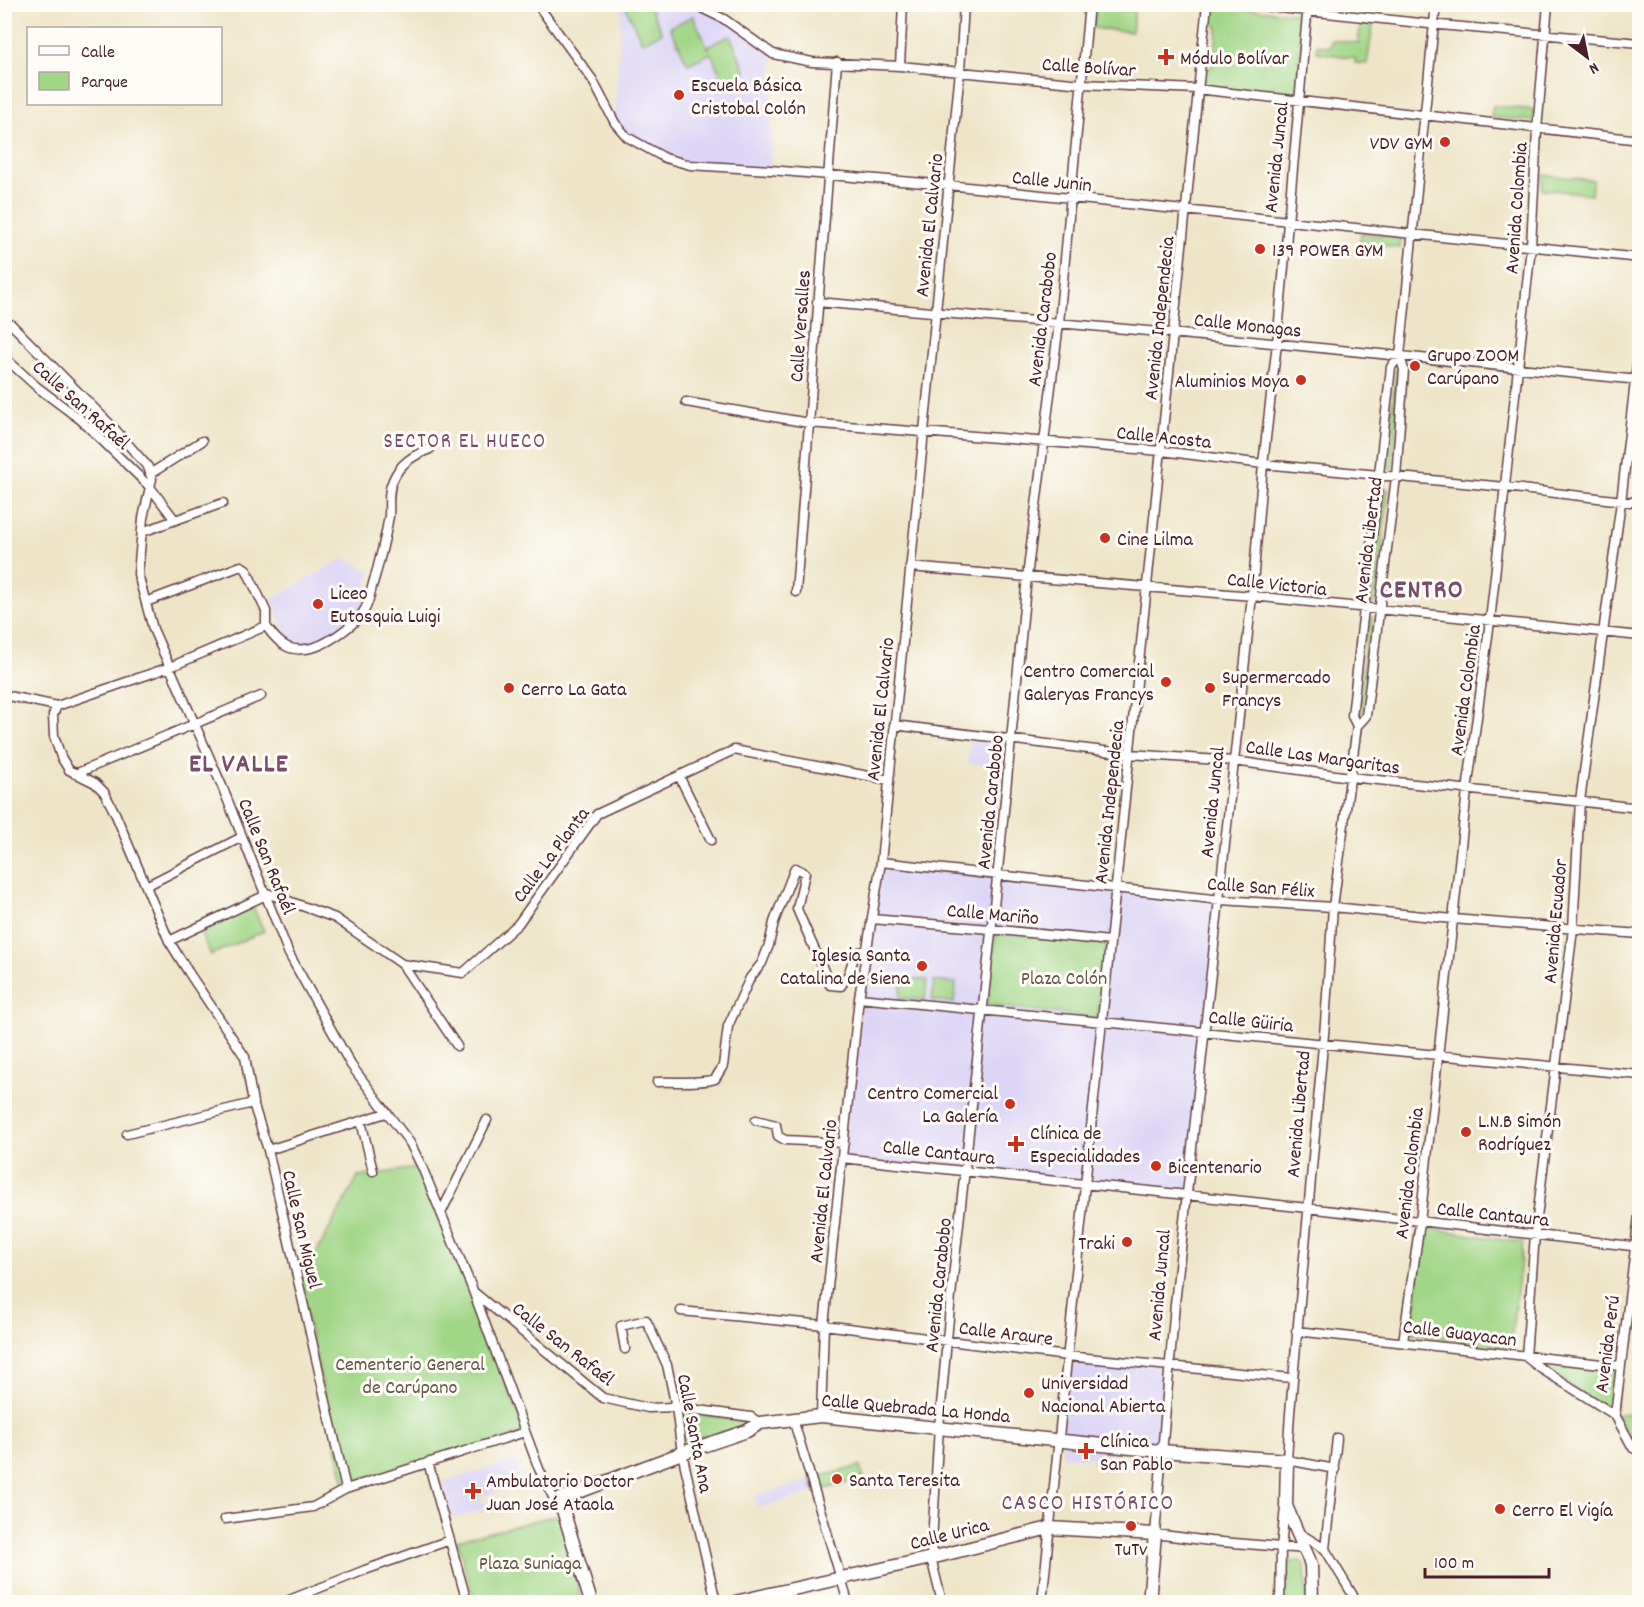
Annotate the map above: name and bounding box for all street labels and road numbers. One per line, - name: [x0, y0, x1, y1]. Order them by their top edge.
- street label: Calle Bolívar: [1041, 52, 1137, 86]
- street label: Avenida Juncal: [1258, 100, 1298, 214]
- street label: Avenida Colombia: [1499, 141, 1537, 275]
- street label: Avenida El Calvario: [910, 152, 952, 299]
- street label: Calle Junin: [1010, 165, 1093, 201]
- street label: Avenida Independecia: [1138, 234, 1184, 402]
- street label: Avenida Carabobo: [1022, 250, 1066, 388]
- street label: Calle Versalles: [784, 269, 820, 383]
- street label: Calle Monagas: [1193, 307, 1303, 347]
- street label: Calle San Rafaél: [25, 355, 135, 458]
- street label: Calle Acosta: [1115, 420, 1213, 458]
- street label: Avenida Libertad: [1348, 476, 1392, 605]
- street label: Calle Victoria: [1225, 567, 1329, 605]
- street label: Avenida Colombia: [1444, 622, 1490, 758]
- street label: Avenida El Calvario: [861, 636, 903, 783]
- street label: Avenida Independecia: [1088, 718, 1134, 886]
- street label: Avenida Carabobo: [971, 733, 1013, 871]
- street label: Calle Las Margaritas: [1244, 734, 1402, 784]
- street label: Avenida Juncal: [1194, 745, 1234, 859]
- street label: Calle San Rafaél: [229, 795, 301, 920]
- street label: Calle La Planta: [507, 802, 598, 910]
- street label: Avenida Ecuador: [1538, 857, 1576, 985]
- street label: Calle San Félix: [1206, 871, 1316, 907]
- street label: Calle Mariño: [945, 898, 1040, 934]
- street label: Calle Güiria: [1207, 1005, 1295, 1041]
- street label: Avenida Libertad: [1280, 1050, 1319, 1179]
- street label: Avenida Colombia: [1389, 1105, 1433, 1241]
- street label: Avenida El Calvario: [804, 1118, 846, 1265]
- street label: Calle Cantaura: [881, 1134, 997, 1174]
- street label: Calle San Miguel: [273, 1168, 327, 1292]
- street label: Calle Cantaura: [1435, 1196, 1551, 1236]
- street label: Avenida Carabobo: [919, 1216, 961, 1354]
- street label: Avenida Juncal: [1142, 1228, 1180, 1342]
- street label: Avenida Perú: [1589, 1294, 1629, 1395]
- street label: Calle San Rafaél: [505, 1296, 619, 1394]
- street label: Calle Guayacan: [1401, 1314, 1518, 1356]
- street label: Calle Araure: [957, 1315, 1055, 1355]
- street label: Calle Santa Ana: [668, 1372, 718, 1496]
- street label: Calle Quebrada La Honda: [820, 1388, 1012, 1432]
- street label: Calle Urica: [907, 1512, 993, 1559]

